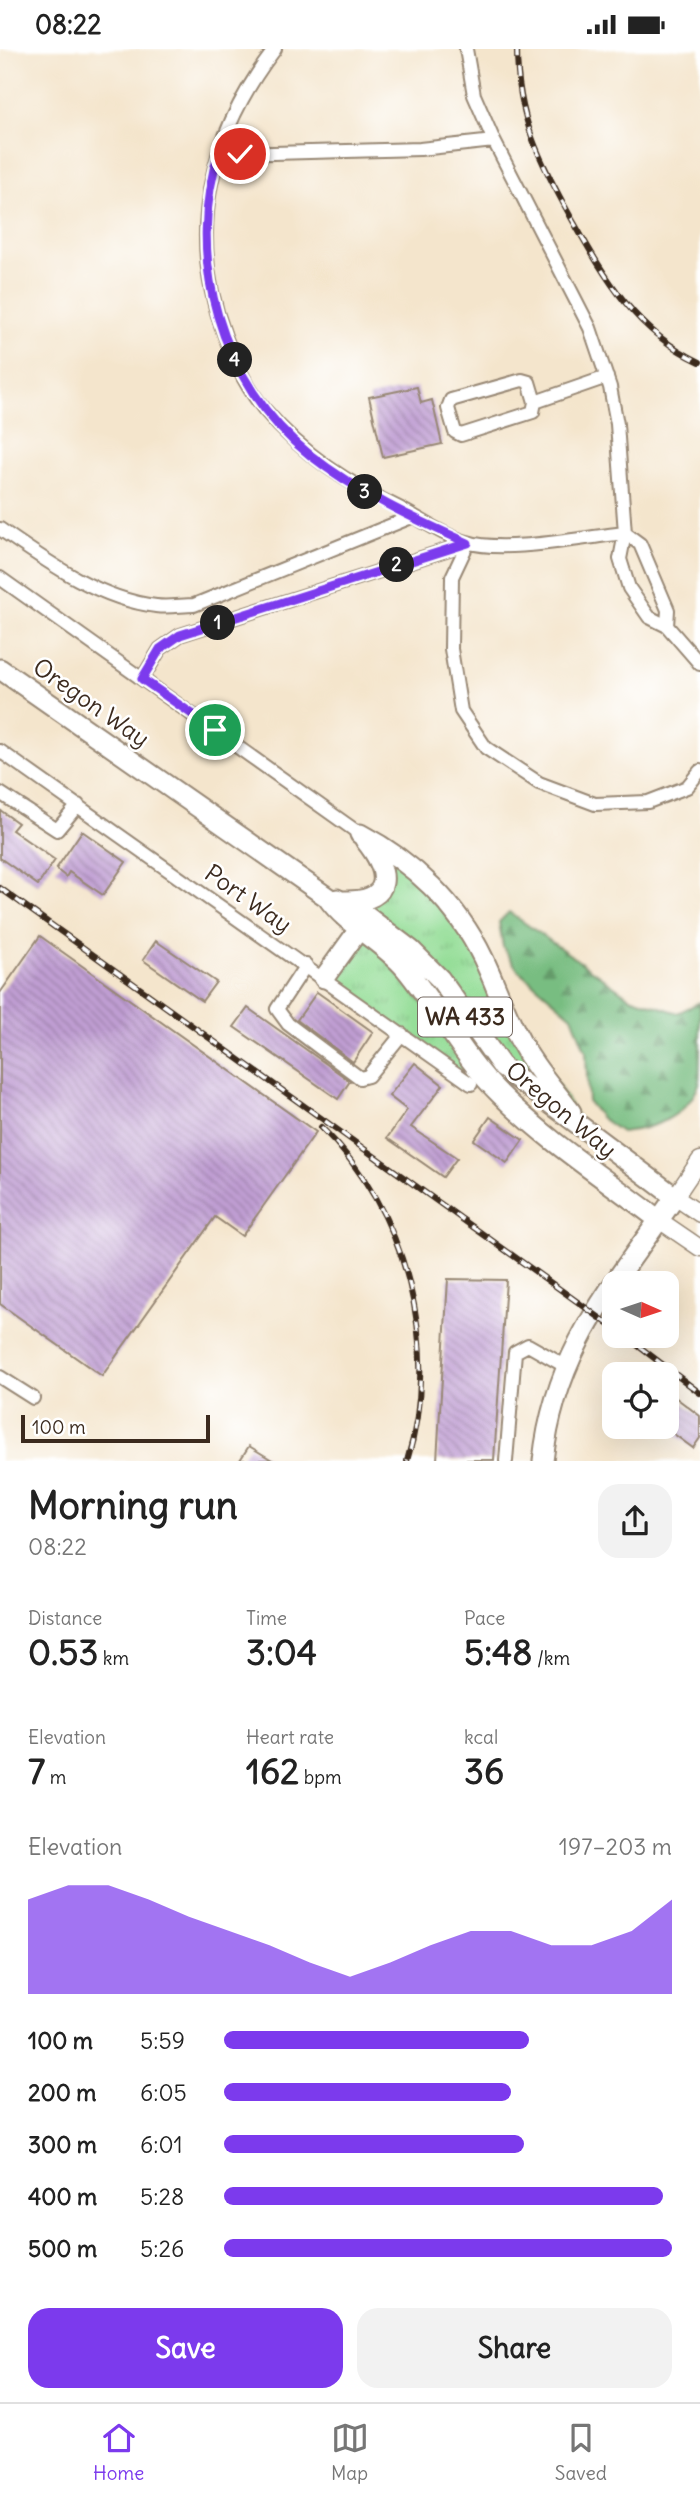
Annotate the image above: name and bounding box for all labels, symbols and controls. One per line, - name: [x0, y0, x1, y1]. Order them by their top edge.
- text: 08:22: [35, 8, 101, 41]
- pin: [210, 124, 270, 184]
- icon: check: [221, 135, 259, 173]
- pin: 4: [218, 343, 252, 377]
- text: 4: [229, 347, 240, 371]
- pin: 3: [348, 475, 382, 509]
- text: 3: [359, 479, 370, 503]
- pin: 2: [380, 547, 414, 583]
- text: 2: [391, 552, 402, 576]
- pin: 1: [200, 605, 235, 641]
- text: 1: [214, 610, 221, 634]
- street label: Oregon Way: [28, 651, 156, 753]
- pin: [185, 700, 245, 760]
- icon: arrive: [196, 711, 234, 749]
- street label: Port Way: [199, 857, 298, 939]
- road number: WA 433: [418, 997, 512, 1036]
- street label: Oregon Way: [500, 1054, 623, 1164]
- north arrow: [602, 1271, 679, 1347]
- map controls: [602, 1271, 679, 1439]
- button: locate: [602, 1362, 679, 1439]
- scale bar: [21, 1412, 210, 1443]
- text: 100 m: [32, 1415, 86, 1439]
- text: Morning run: [28, 1482, 238, 1529]
- button: share: [598, 1484, 672, 1558]
- text: 08:22: [28, 1532, 87, 1561]
- text: Distance: [28, 1606, 102, 1630]
- text: Time: [246, 1606, 287, 1630]
- text: Pace: [464, 1606, 505, 1630]
- text: 0.53: [28, 1630, 98, 1674]
- text: 3:04: [246, 1630, 317, 1674]
- text: 5:48: [464, 1630, 532, 1674]
- text: km: [98, 1646, 129, 1670]
- text: /km: [532, 1646, 570, 1670]
- text: Elevation: [28, 1725, 106, 1749]
- text: Heart rate: [246, 1725, 334, 1749]
- text: kcal: [464, 1725, 498, 1749]
- text: 7: [28, 1749, 45, 1793]
- text: 162: [246, 1749, 299, 1793]
- text: 36: [464, 1749, 504, 1793]
- text: m: [45, 1765, 66, 1789]
- text: bpm: [299, 1765, 342, 1789]
- text: Elevation: [28, 1832, 122, 1861]
- text: 197–203 m: [559, 1832, 672, 1861]
- text: 100 m: [28, 2026, 93, 2055]
- text: 5:59: [140, 2026, 185, 2055]
- text: 200 m: [28, 2078, 97, 2107]
- text: 6:05: [140, 2078, 187, 2107]
- text: 300 m: [28, 2130, 97, 2159]
- text: 6:01: [140, 2130, 183, 2159]
- text: 400 m: [28, 2182, 97, 2211]
- text: 5:28: [140, 2182, 184, 2211]
- text: 500 m: [28, 2234, 97, 2263]
- text: 5:26: [140, 2234, 184, 2263]
- button: Save: [28, 2308, 343, 2388]
- button: Share: [357, 2308, 672, 2388]
- tab: Home: [93, 2419, 144, 2485]
- tab: Map: [331, 2419, 369, 2485]
- tab: Saved: [555, 2419, 607, 2485]

